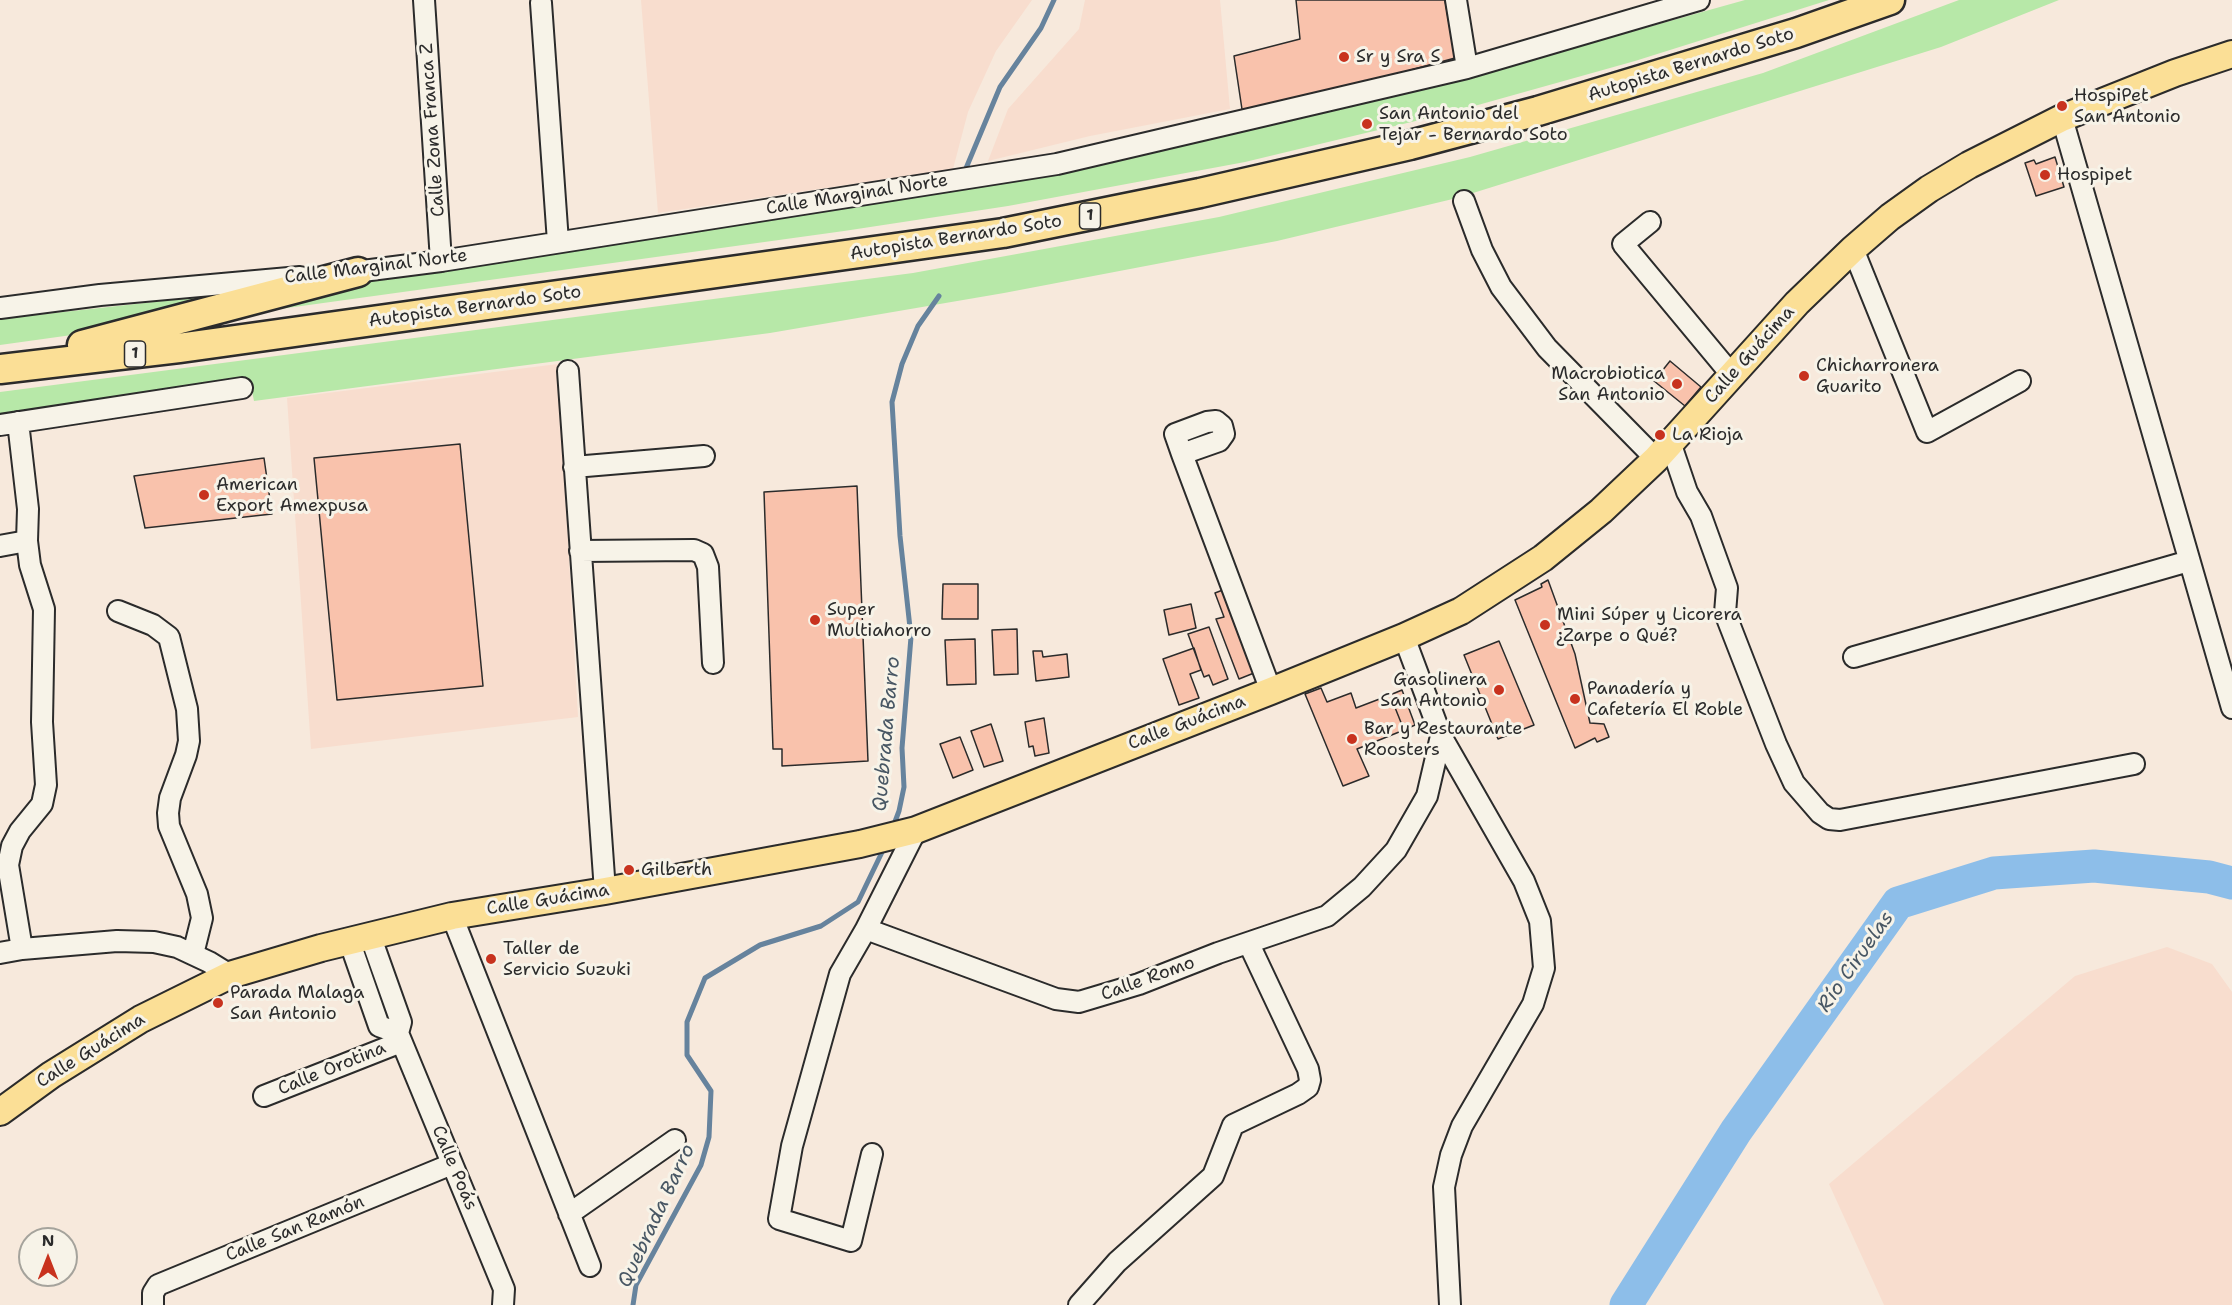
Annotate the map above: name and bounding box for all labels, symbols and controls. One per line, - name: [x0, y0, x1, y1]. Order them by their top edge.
- street label: Autopista Bernardo Soto: [1585, 23, 1797, 107]
- street label: Calle Zona Franca Z: [416, 42, 450, 218]
- place label: Sr y Sra S: [1356, 46, 1441, 68]
- marker: Sr y Sra S: [1337, 50, 1351, 64]
- place label: HospiPet San Antonio: [2074, 85, 2181, 128]
- marker: HospiPet San Antonio: [2055, 99, 2069, 113]
- place label: San Antonio del Tejar - Bernardo Soto: [1379, 103, 1568, 146]
- marker: San Antonio del Tejar - Bernardo Soto: [1360, 117, 1374, 131]
- place label: Hospipet: [2057, 164, 2132, 186]
- marker: Hospipet: [2038, 168, 2052, 182]
- street label: Calle Marginal Norte: [765, 170, 949, 220]
- road number: 1: [1080, 203, 1100, 229]
- street label: Autopista Bernardo Soto: [848, 211, 1064, 265]
- street label: Calle Marginal Norte: [283, 245, 469, 289]
- street label: Autopista Bernardo Soto: [367, 281, 583, 333]
- street label: Calle Guácima: [1701, 302, 1799, 408]
- road number: 1: [124, 341, 146, 367]
- place label: Chicharronera Guarito: [1816, 355, 1939, 398]
- place label: Macrobiotica San Antonio: [1551, 363, 1665, 406]
- marker: Chicharronera Guarito: [1797, 369, 1811, 383]
- marker: Macrobiotica San Antonio: [1670, 377, 1684, 391]
- place label: La Rioja: [1672, 424, 1743, 446]
- marker: La Rioja: [1653, 428, 1667, 442]
- place label: American Export Amexpusa: [216, 474, 368, 516]
- marker: American Export Amexpusa: [197, 488, 211, 502]
- place label: Super Multiahorro: [827, 599, 931, 642]
- place label: Mini Súper y Licorera ¿Zarpe o Qué?: [1557, 604, 1742, 646]
- marker: Super Multiahorro: [808, 613, 822, 627]
- marker: Mini Súper y Licorera ¿Zarpe o Qué?: [1538, 618, 1552, 632]
- water label: Quebrada Barro: [868, 655, 906, 813]
- place label: Gasolinera San Antonio: [1380, 669, 1487, 712]
- place label: Panadería y Cafetería El Roble: [1587, 678, 1743, 720]
- marker: Gasolinera San Antonio: [1492, 683, 1506, 697]
- street label: Calle Guácima: [1125, 691, 1249, 755]
- marker: Panadería y Cafetería El Roble: [1568, 692, 1582, 706]
- place label: Bar y Restaurante Roosters: [1364, 718, 1522, 760]
- marker: Bar y Restaurante Roosters: [1345, 732, 1359, 746]
- place label: Gilberth: [641, 859, 712, 881]
- marker: Gilberth: [622, 863, 636, 877]
- street label: Calle Guácima: [485, 880, 611, 920]
- water label: Río Ciruelas: [1813, 907, 1899, 1017]
- place label: Taller de Servicio Suzuki: [503, 938, 631, 980]
- marker: Taller de Servicio Suzuki: [484, 952, 498, 966]
- street label: Calle Romo: [1098, 952, 1198, 1006]
- place label: Parada Malaga San Antonio: [230, 982, 364, 1024]
- marker: Parada Malaga San Antonio: [211, 996, 225, 1010]
- street label: Calle Guácima: [33, 1009, 149, 1093]
- street label: Calle Orotina: [275, 1038, 389, 1100]
- street label: Calle Poás: [427, 1122, 481, 1214]
- water label: Quebrada Barro: [613, 1140, 701, 1292]
- street label: Calle San Ramón: [223, 1191, 367, 1267]
- north arrow: [18, 1227, 78, 1287]
- text: N: [42, 1230, 54, 1251]

